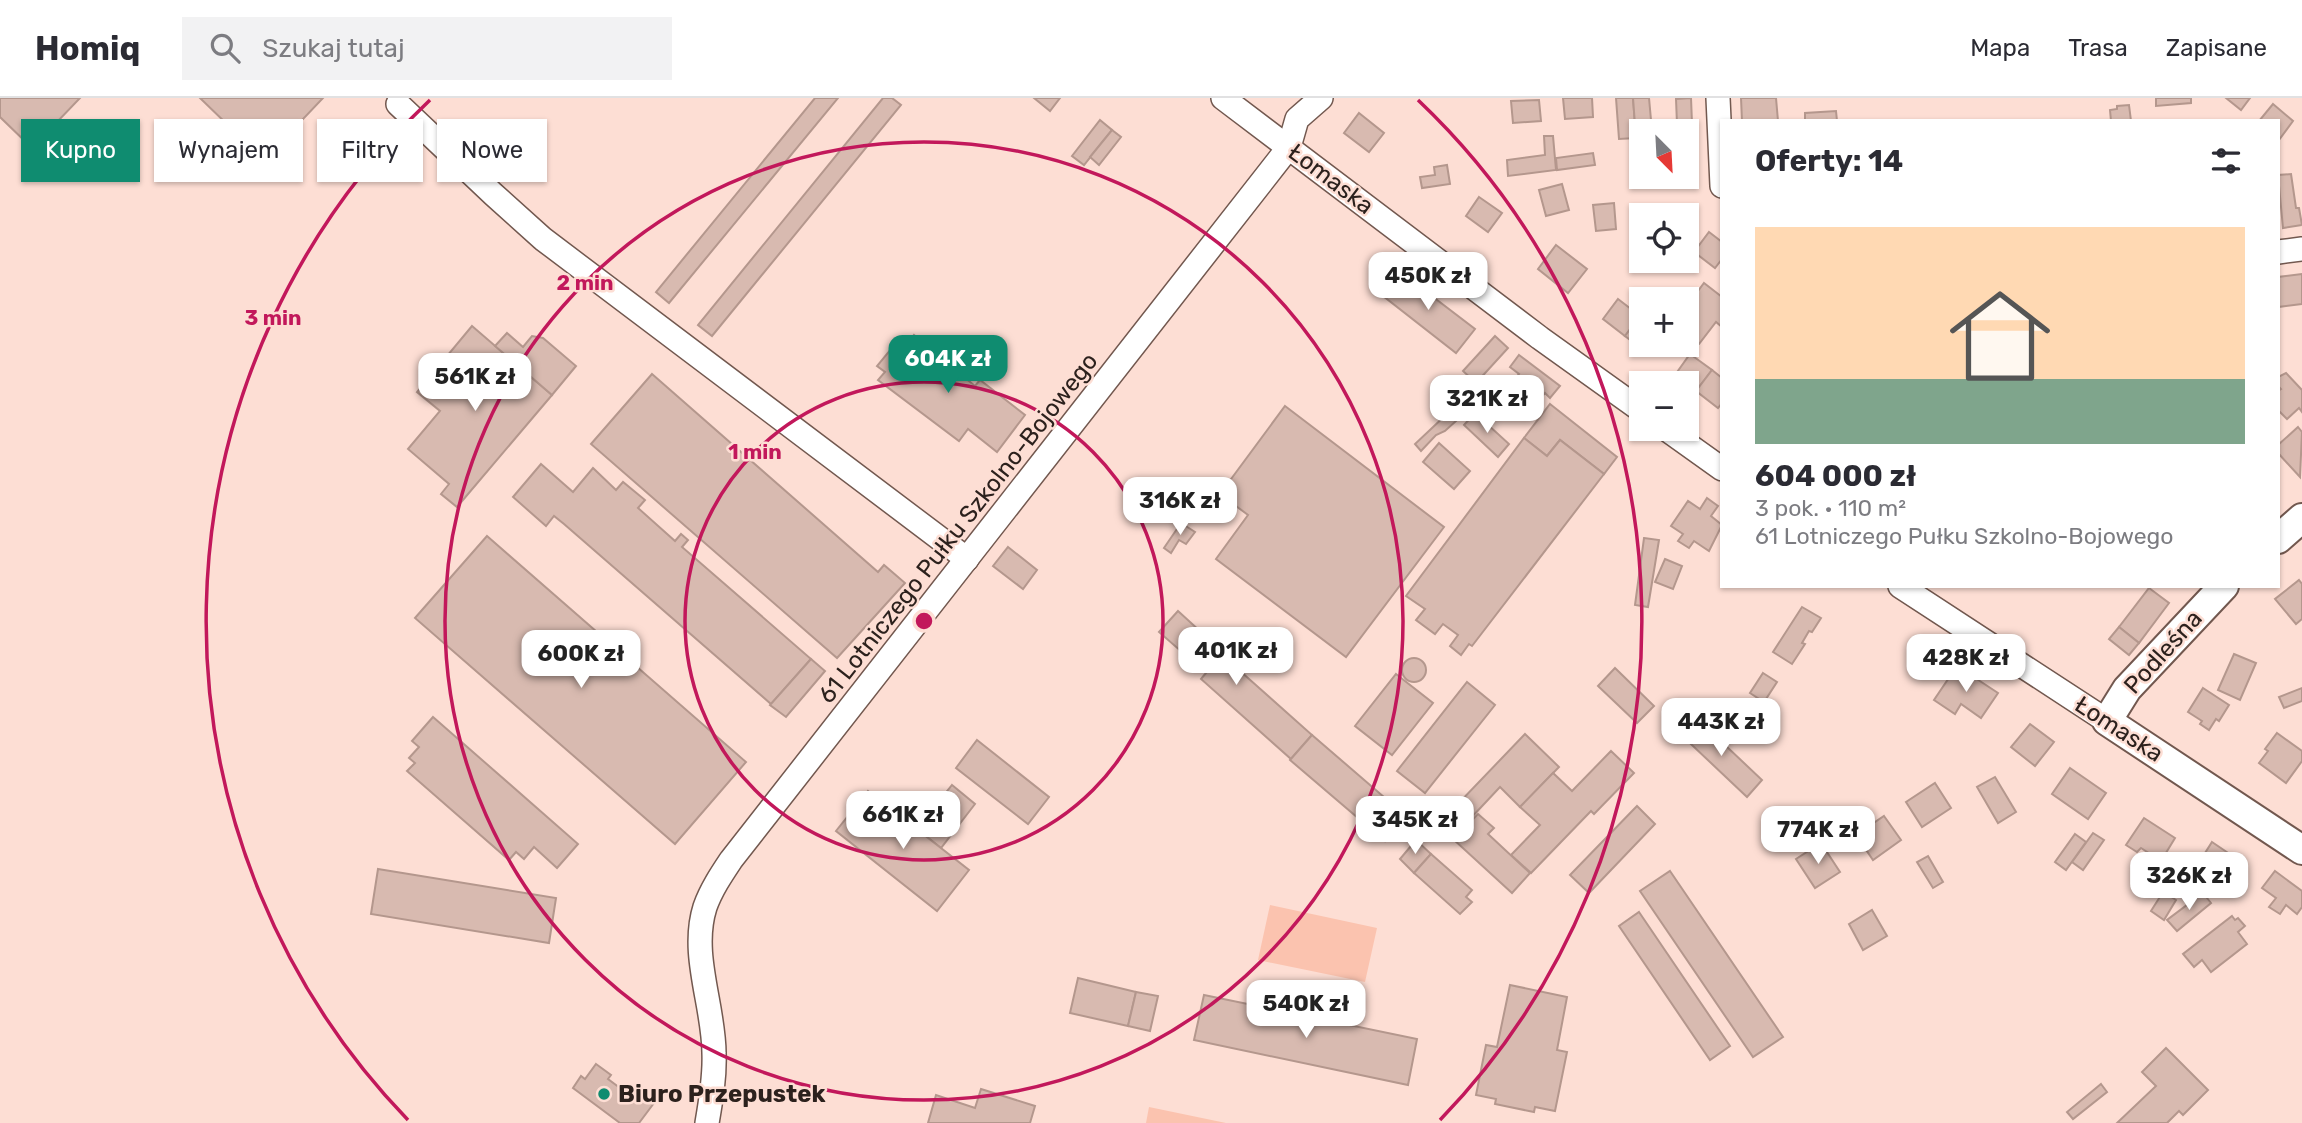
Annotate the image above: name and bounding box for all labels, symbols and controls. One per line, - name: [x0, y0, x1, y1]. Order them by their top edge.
- search box: [182, 17, 672, 80]
- text: Homiq: [35, 29, 140, 68]
- icon: search: [206, 29, 244, 67]
- text: Szukaj tutaj: [262, 33, 405, 64]
- text: Mapa: [1970, 34, 2030, 62]
- text: Trasa: [2068, 34, 2128, 62]
- text: Zapisane: [2166, 34, 2267, 62]
- chip: Kupno: [21, 119, 140, 182]
- chip: Wynajem: [154, 119, 303, 182]
- chip: Filtry: [317, 119, 423, 182]
- chip: Nowe: [437, 119, 547, 182]
- north arrow: [1629, 119, 1699, 189]
- map controls: [1629, 119, 1699, 441]
- street label: Łomaska: [1283, 138, 1379, 220]
- icon: filters: [2207, 142, 2245, 180]
- text: Oferty: 14: [1755, 143, 1903, 179]
- button: locate: [1629, 203, 1699, 273]
- pin: 450K zł: [1363, 252, 1493, 312]
- text: 450K zł: [1385, 261, 1471, 289]
- text: 2 min: [557, 270, 613, 295]
- icon: home: [1937, 273, 2063, 399]
- button: +: [1629, 287, 1699, 357]
- text: 3 min: [244, 305, 302, 330]
- pin: 604K zł: [883, 336, 1013, 395]
- text: 604K zł: [905, 344, 991, 372]
- street label: 61 Lotniczego Pułku Szkolno-Bojowego: [813, 347, 1103, 709]
- pin: 561K zł: [410, 354, 540, 413]
- text: 561K zł: [434, 362, 516, 390]
- button: −: [1629, 371, 1699, 441]
- pin: 321K zł: [1422, 376, 1552, 435]
- text: 321K zł: [1446, 384, 1528, 412]
- text: 1 min: [728, 439, 782, 464]
- text: 604 000 zł: [1755, 458, 1916, 494]
- pin: 316K zł: [1115, 478, 1245, 537]
- text: 316K zł: [1139, 486, 1221, 514]
- text: 3 pok. · 110 m²: [1755, 494, 1906, 522]
- text: 61 Lotniczego Pułku Szkolno-Bojowego: [1755, 522, 2174, 550]
- street label: Podleśna: [2118, 605, 2208, 699]
- centre of rings: [912, 609, 936, 633]
- pin: 401K zł: [1171, 628, 1301, 687]
- pin: 600K zł: [516, 630, 646, 690]
- pin: 428K zł: [1901, 634, 2031, 694]
- text: 401K zł: [1194, 636, 1278, 664]
- text: 600K zł: [538, 639, 624, 667]
- text: 428K zł: [1923, 643, 2009, 671]
- street label: Łomaska: [2070, 690, 2168, 768]
- pin: 443K zł: [1656, 698, 1786, 758]
- text: 443K zł: [1677, 707, 1765, 735]
- pin: 661K zł: [838, 792, 968, 851]
- pin: 345K zł: [1350, 796, 1480, 856]
- text: 661K zł: [862, 800, 944, 828]
- text: 345K zł: [1372, 805, 1458, 833]
- pin: 774K zł: [1753, 806, 1883, 866]
- text: 774K zł: [1777, 815, 1859, 843]
- pin: 326K zł: [2124, 852, 2254, 912]
- text: 326K zł: [2146, 861, 2232, 889]
- pin: 540K zł: [1241, 981, 1371, 1040]
- text: 540K zł: [1263, 989, 1349, 1017]
- place label: Biuro Przepustek: [618, 1080, 825, 1108]
- marker: Biuro Przepustek: [596, 1086, 612, 1102]

